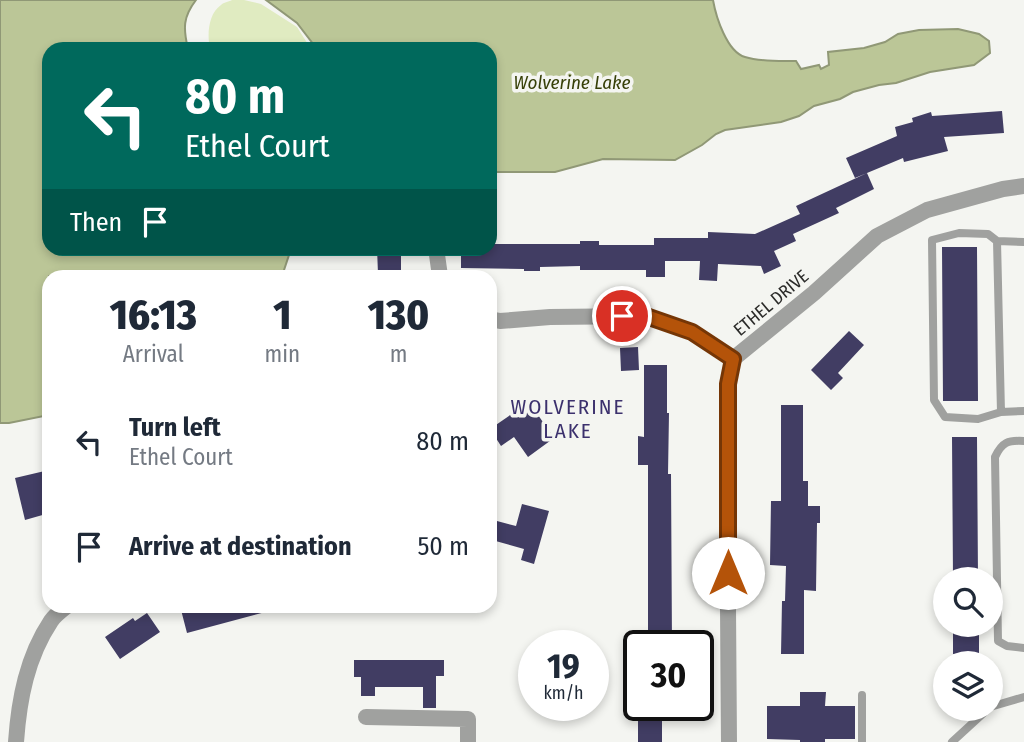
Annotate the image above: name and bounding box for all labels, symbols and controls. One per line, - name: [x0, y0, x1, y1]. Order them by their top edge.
- text: 80 m: [185, 67, 285, 126]
- icon: left: [70, 70, 161, 161]
- water label: Wolverine Lake: [514, 71, 630, 94]
- text: Ethel Court: [185, 127, 329, 165]
- icon: arrive: [136, 203, 174, 241]
- text: Then: [70, 207, 122, 238]
- street label: ETHEL DRIVE: [729, 265, 813, 341]
- pin: [592, 286, 652, 346]
- text: 16:13: [110, 290, 197, 340]
- text: 1: [273, 290, 291, 340]
- text: 130: [368, 290, 429, 340]
- icon: arrive: [603, 297, 641, 335]
- text: Arrival: [123, 340, 184, 368]
- text: min: [264, 340, 300, 368]
- text: m: [390, 340, 407, 368]
- district label: WOLVERINE LAKE: [511, 394, 625, 444]
- text: Turn left: [129, 412, 221, 443]
- icon: left: [70, 423, 108, 461]
- text: 80 m: [416, 426, 469, 457]
- text: Ethel Court: [129, 443, 233, 471]
- icon: arrive: [70, 528, 108, 566]
- text: Arrive at destination: [129, 531, 352, 562]
- text: 50 m: [417, 531, 469, 562]
- position arrow: [691, 536, 765, 610]
- map controls: [933, 567, 1003, 721]
- button: search: [933, 567, 1003, 637]
- speed limit sign: 30: [623, 630, 714, 721]
- text: 19: [547, 645, 580, 687]
- button: layers: [933, 651, 1003, 721]
- text: km/h: [543, 682, 584, 704]

